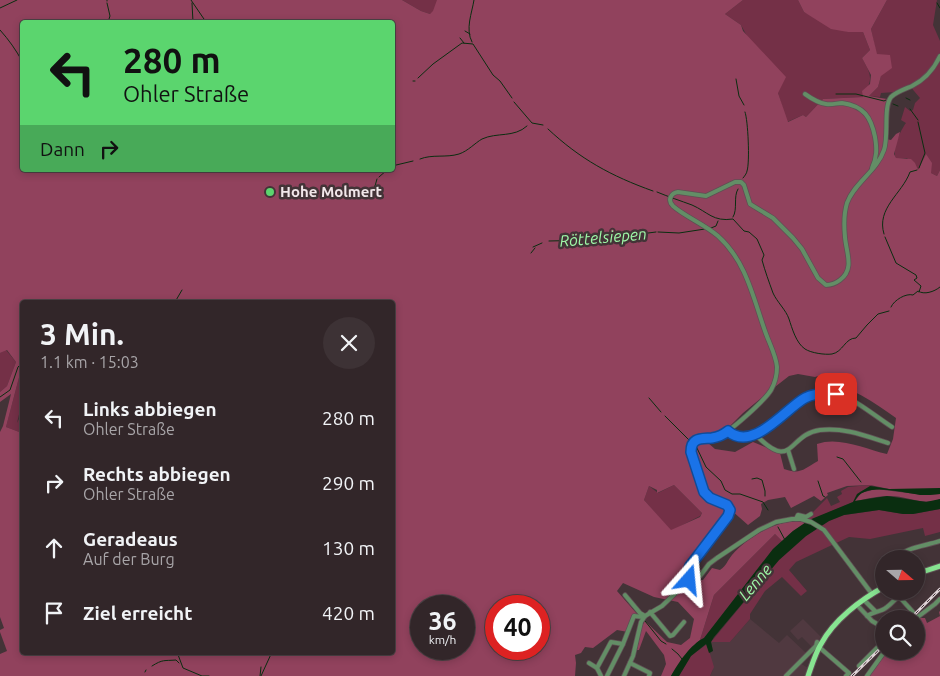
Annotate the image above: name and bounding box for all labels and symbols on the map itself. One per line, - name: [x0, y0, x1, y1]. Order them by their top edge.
- place label: Hohe Molmert: [280, 183, 383, 200]
- marker: Hohe Molmert: [264, 186, 276, 198]
- water label: Röttelsiepen: [559, 224, 647, 250]
- pin: [815, 373, 857, 415]
- north arrow: [875, 550, 925, 600]
- position arrow: [662, 553, 714, 605]
- water label: Lenne: [735, 560, 775, 604]
- speed limit sign: 40: [485, 595, 550, 660]

